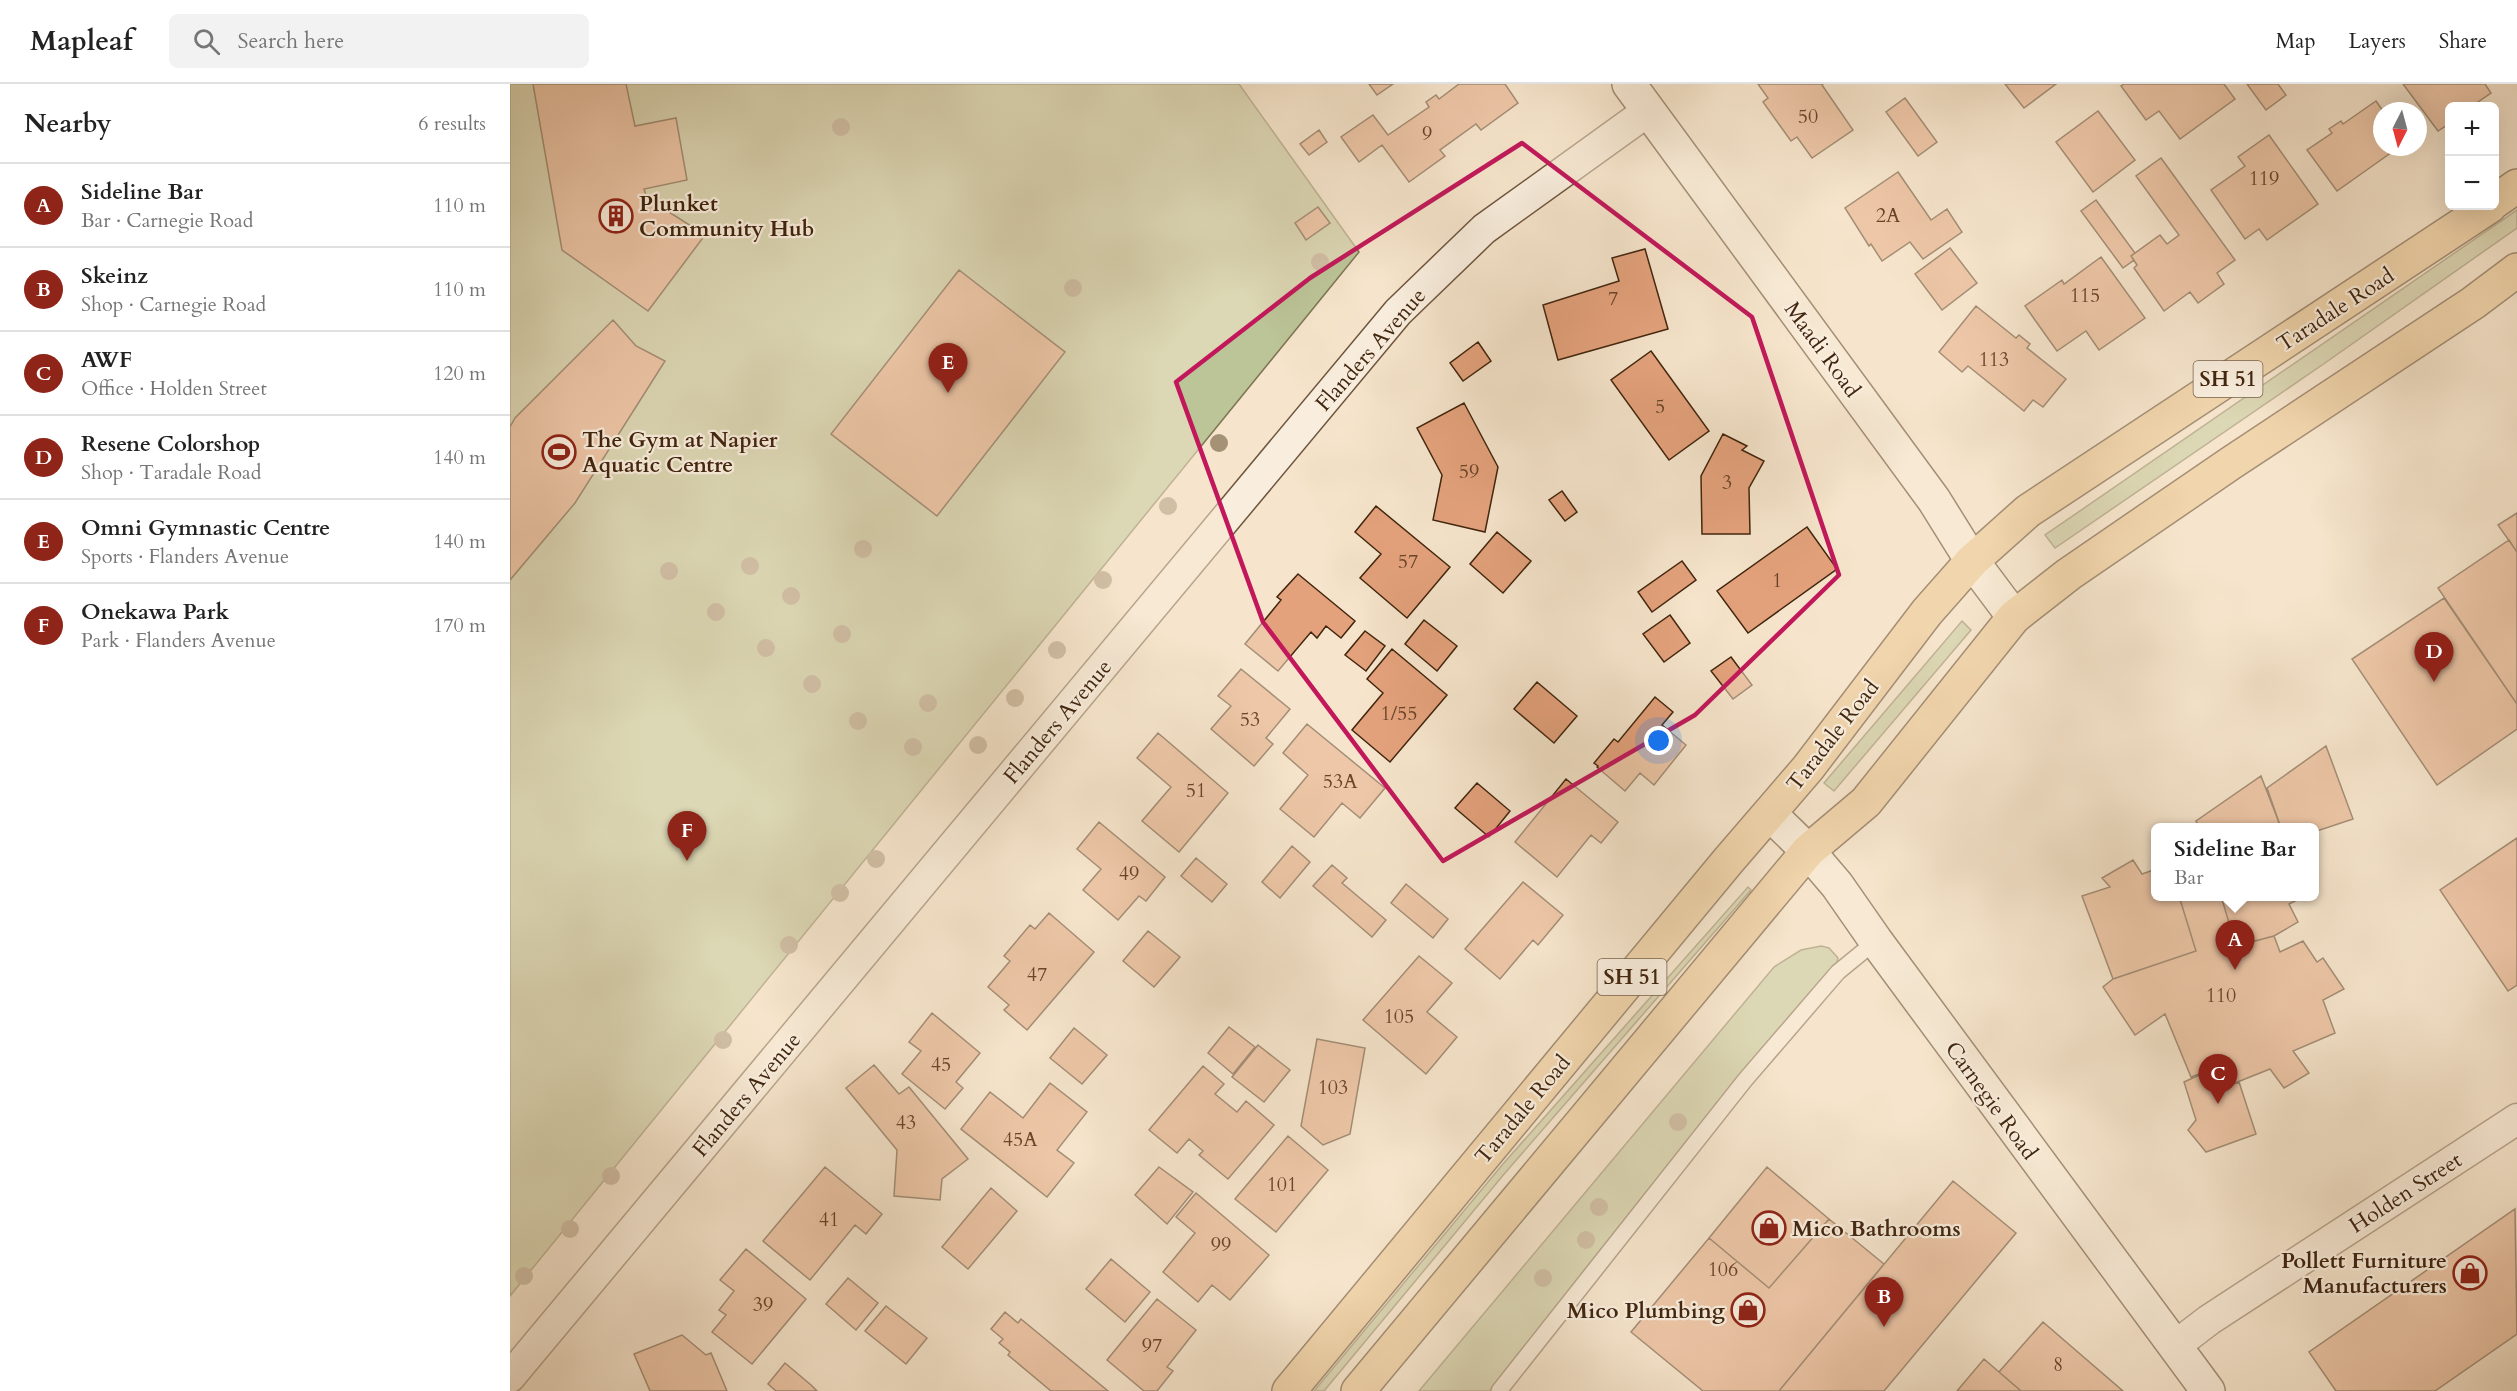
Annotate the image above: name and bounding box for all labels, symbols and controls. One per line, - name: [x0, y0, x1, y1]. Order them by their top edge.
- search box: [169, 14, 589, 68]
- text: Mapleaf: [30, 22, 133, 60]
- icon: search: [190, 25, 223, 58]
- text: Search here: [238, 26, 344, 56]
- text: Map: [2276, 27, 2316, 56]
- text: Layers: [2349, 27, 2406, 56]
- text: Share: [2439, 27, 2487, 56]
- north arrow: [2373, 102, 2427, 156]
- map controls: [2445, 102, 2499, 210]
- button: +: [2445, 102, 2499, 156]
- house number: 50: [1798, 103, 1818, 130]
- text: Nearby: [24, 106, 112, 141]
- text: 6 results: [418, 110, 486, 137]
- house number: 9: [1422, 120, 1432, 147]
- button: −: [2445, 156, 2499, 210]
- house number: 119: [2249, 165, 2279, 192]
- text: Sideline Bar: [81, 177, 203, 207]
- place label: Plunket Community Hub: [639, 189, 815, 244]
- text: A: [36, 192, 51, 219]
- text: 110 m: [433, 192, 486, 219]
- building icon: Plunket Community Hub: [598, 198, 634, 234]
- house number: 2A: [1876, 202, 1901, 229]
- text: Bar · Carnegie Road: [81, 207, 253, 234]
- text: Skeinz: [81, 261, 148, 291]
- street label: Taradale Road: [2271, 261, 2400, 359]
- text: B: [36, 276, 51, 303]
- text: 110 m: [433, 276, 486, 303]
- street label: Flanders Avenue: [1309, 282, 1433, 418]
- house number: 115: [2070, 282, 2100, 309]
- house number: 7: [1608, 285, 1618, 312]
- text: Shop · Carnegie Road: [81, 291, 266, 318]
- street label: Maadi Road: [1777, 296, 1867, 404]
- pin: E: [928, 344, 968, 393]
- text: AWF: [81, 345, 132, 375]
- house number: 113: [1979, 346, 2009, 373]
- text: C: [36, 360, 51, 387]
- text: 120 m: [433, 360, 486, 387]
- road number: SH 51: [2194, 361, 2262, 397]
- text: Office · Holden Street: [81, 375, 267, 402]
- house number: 5: [1655, 393, 1665, 420]
- place label: The Gym at Napier Aquatic Centre: [582, 425, 778, 480]
- text: Resene Colorshop: [81, 429, 260, 459]
- sports icon: The Gym at Napier Aquatic Centre: [541, 434, 577, 470]
- text: D: [35, 444, 52, 471]
- text: 140 m: [433, 444, 486, 471]
- house number: 59: [1459, 458, 1479, 485]
- text: Shop · Taradale Road: [81, 459, 261, 486]
- house number: 3: [1722, 469, 1732, 496]
- text: Omni Gymnastic Centre: [81, 513, 330, 543]
- text: E: [37, 528, 50, 555]
- text: 140 m: [433, 528, 486, 555]
- text: Sports · Flanders Avenue: [81, 543, 289, 570]
- house number: 57: [1398, 548, 1418, 575]
- house number: 1: [1772, 567, 1782, 594]
- text: Onekawa Park: [81, 597, 229, 627]
- text: F: [38, 612, 49, 639]
- text: 170 m: [433, 612, 486, 639]
- text: Park · Flanders Avenue: [81, 627, 276, 654]
- pin: D: [2414, 632, 2454, 682]
- street label: Flanders Avenue: [997, 653, 1119, 790]
- street label: Taradale Road: [1780, 673, 1886, 798]
- house number: 1/55: [1380, 700, 1418, 727]
- house number: 53: [1240, 706, 1260, 733]
- your location: [1644, 726, 1673, 755]
- house number: 53A: [1323, 768, 1358, 795]
- house number: 51: [1186, 777, 1206, 804]
- pin: F: [668, 812, 706, 861]
- popup: [2151, 823, 2319, 901]
- text: Sideline Bar: [2174, 834, 2296, 864]
- house number: 49: [1119, 860, 1139, 887]
- text: Bar: [2174, 864, 2203, 891]
- pin: A: [2216, 920, 2254, 970]
- road number: SH 51: [1598, 959, 1666, 995]
- house number: 47: [1027, 961, 1047, 988]
- house number: 110: [2206, 982, 2236, 1009]
- house number: 105: [1384, 1003, 1414, 1030]
- street label: Flanders Avenue: [686, 1026, 808, 1163]
- street label: Carnegie Road: [1938, 1035, 2045, 1166]
- street label: Taradale Road: [1468, 1048, 1578, 1171]
- house number: 45: [931, 1051, 951, 1078]
- pin: C: [2198, 1054, 2238, 1104]
- house number: 103: [1318, 1074, 1348, 1101]
- house number: 43: [896, 1109, 916, 1136]
- house number: 45A: [1003, 1126, 1038, 1153]
- street label: Holden Street: [2343, 1145, 2468, 1241]
- house number: 101: [1267, 1171, 1297, 1198]
- house number: 41: [819, 1206, 839, 1233]
- shop icon: Mico Bathrooms: [1751, 1210, 1787, 1246]
- place label: Mico Bathrooms: [1792, 1214, 1961, 1244]
- house number: 99: [1211, 1231, 1231, 1258]
- place label: Pollett Furniture Manufacturers: [2281, 1246, 2447, 1301]
- shop icon: Pollett Furniture Manufacturers: [2452, 1255, 2488, 1291]
- house number: 106: [1708, 1256, 1738, 1283]
- pin: B: [1864, 1278, 1904, 1327]
- house number: 39: [753, 1291, 773, 1318]
- shop icon: Mico Plumbing: [1730, 1292, 1766, 1328]
- place label: Mico Plumbing: [1567, 1296, 1726, 1326]
- house number: 97: [1142, 1332, 1162, 1359]
- house number: 8: [2053, 1351, 2063, 1378]

